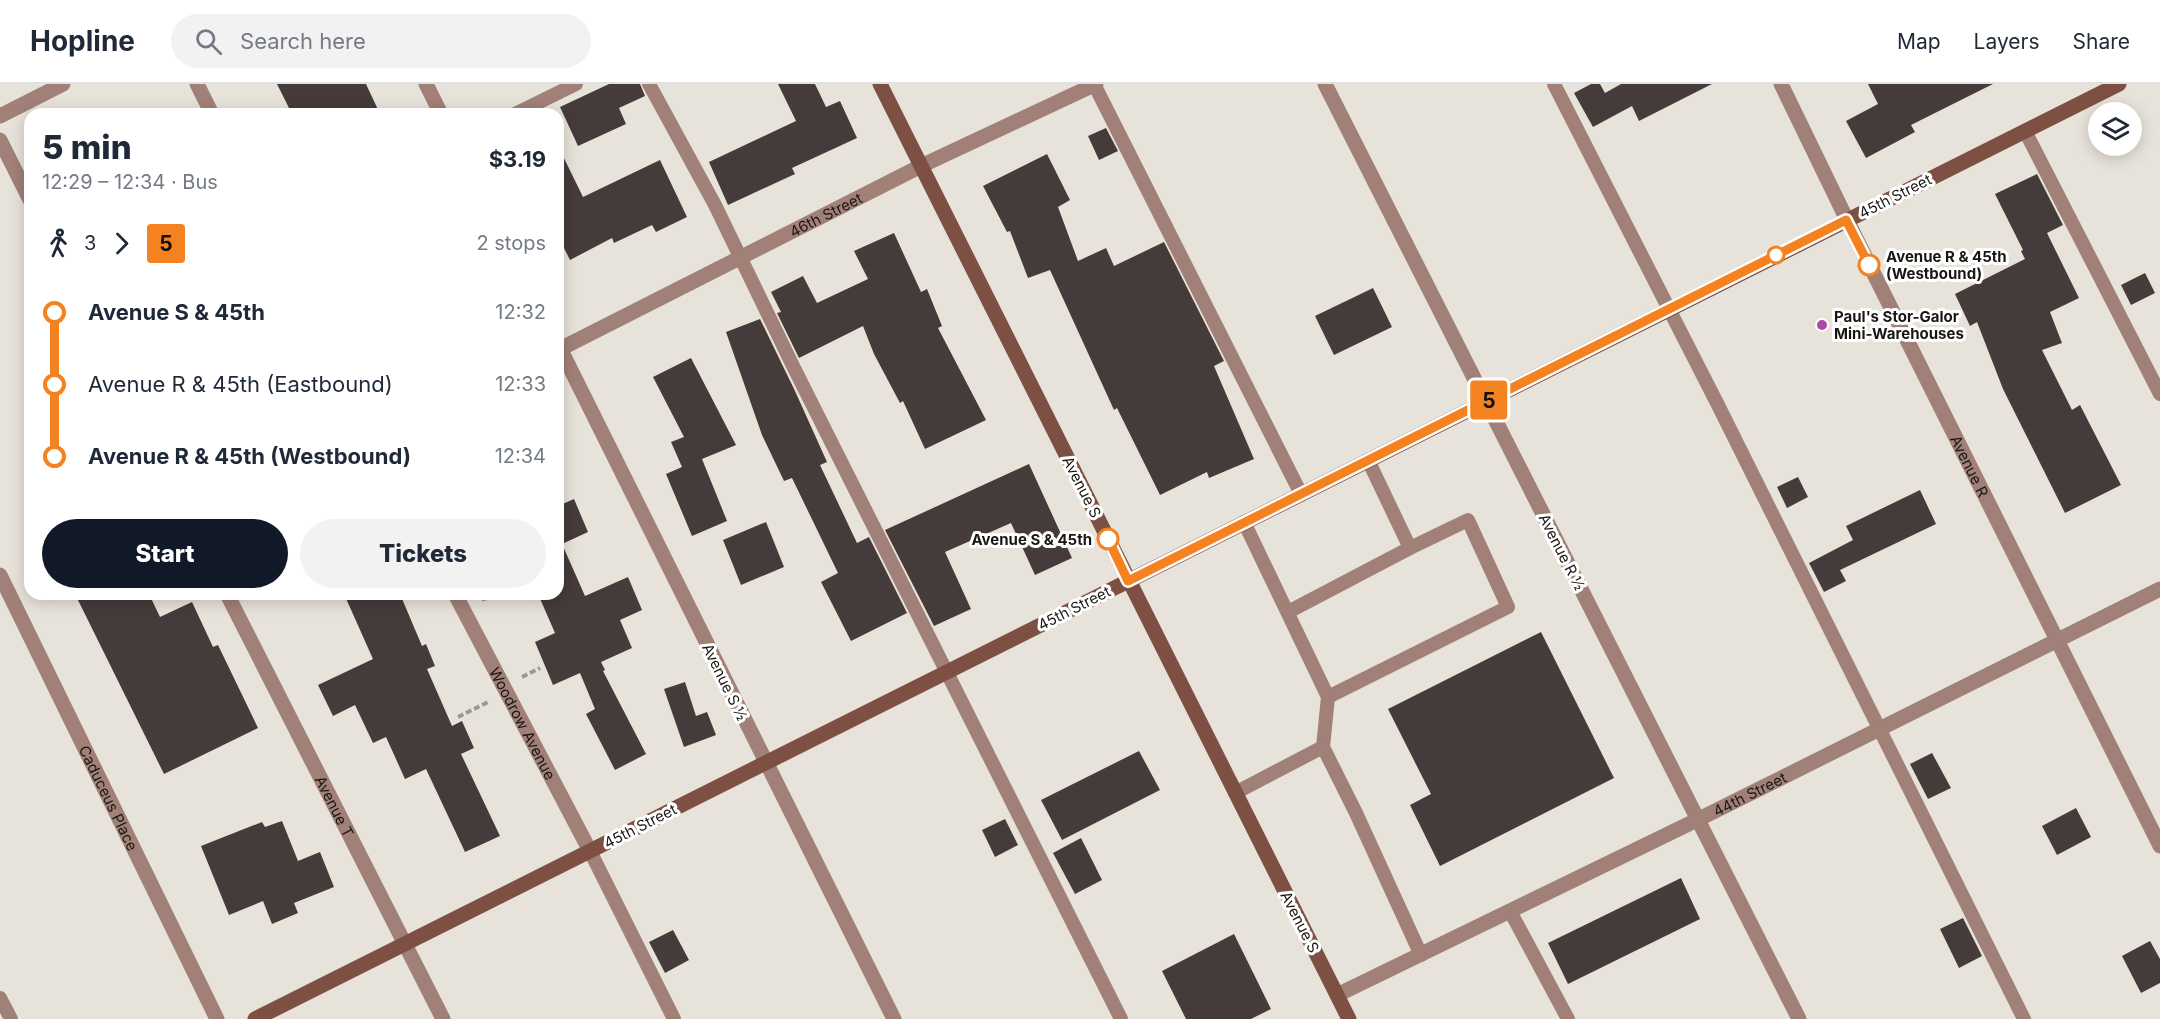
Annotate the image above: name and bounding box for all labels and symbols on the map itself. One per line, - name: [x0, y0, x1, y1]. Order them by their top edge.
- street label: 45th Street: [1855, 170, 1935, 222]
- street label: 46th Street: [786, 188, 865, 241]
- unlabelled marker: [1767, 246, 1785, 264]
- place label: Avenue R & 45th (Westbound): [1886, 247, 2007, 283]
- marker: Avenue R & 45th (Westbound): [1858, 254, 1880, 276]
- place label: Paul's Stor-Galor Mini-Warehouses: [1834, 307, 1964, 343]
- marker: Paul's Stor-Galor Mini-Warehouses: [1815, 318, 1829, 332]
- line badge: 5: [1470, 380, 1508, 420]
- street label: Avenue R: [1947, 432, 1993, 500]
- street label: Avenue S: [1058, 453, 1106, 521]
- street label: Avenue R ½: [1535, 510, 1589, 594]
- marker: Avenue S & 45th: [1097, 528, 1119, 550]
- place label: Avenue S & 45th: [971, 530, 1092, 549]
- street label: 45th Street: [1034, 582, 1114, 634]
- street label: Avenue S ½: [698, 640, 752, 724]
- street label: Woodrow Avenue: [486, 664, 560, 783]
- street label: Caduceus Place: [75, 742, 143, 854]
- street label: 44th Street: [1710, 767, 1790, 820]
- street label: Avenue T: [311, 772, 358, 840]
- street label: 45th Street: [600, 800, 680, 852]
- street label: Avenue S: [1276, 888, 1324, 956]

